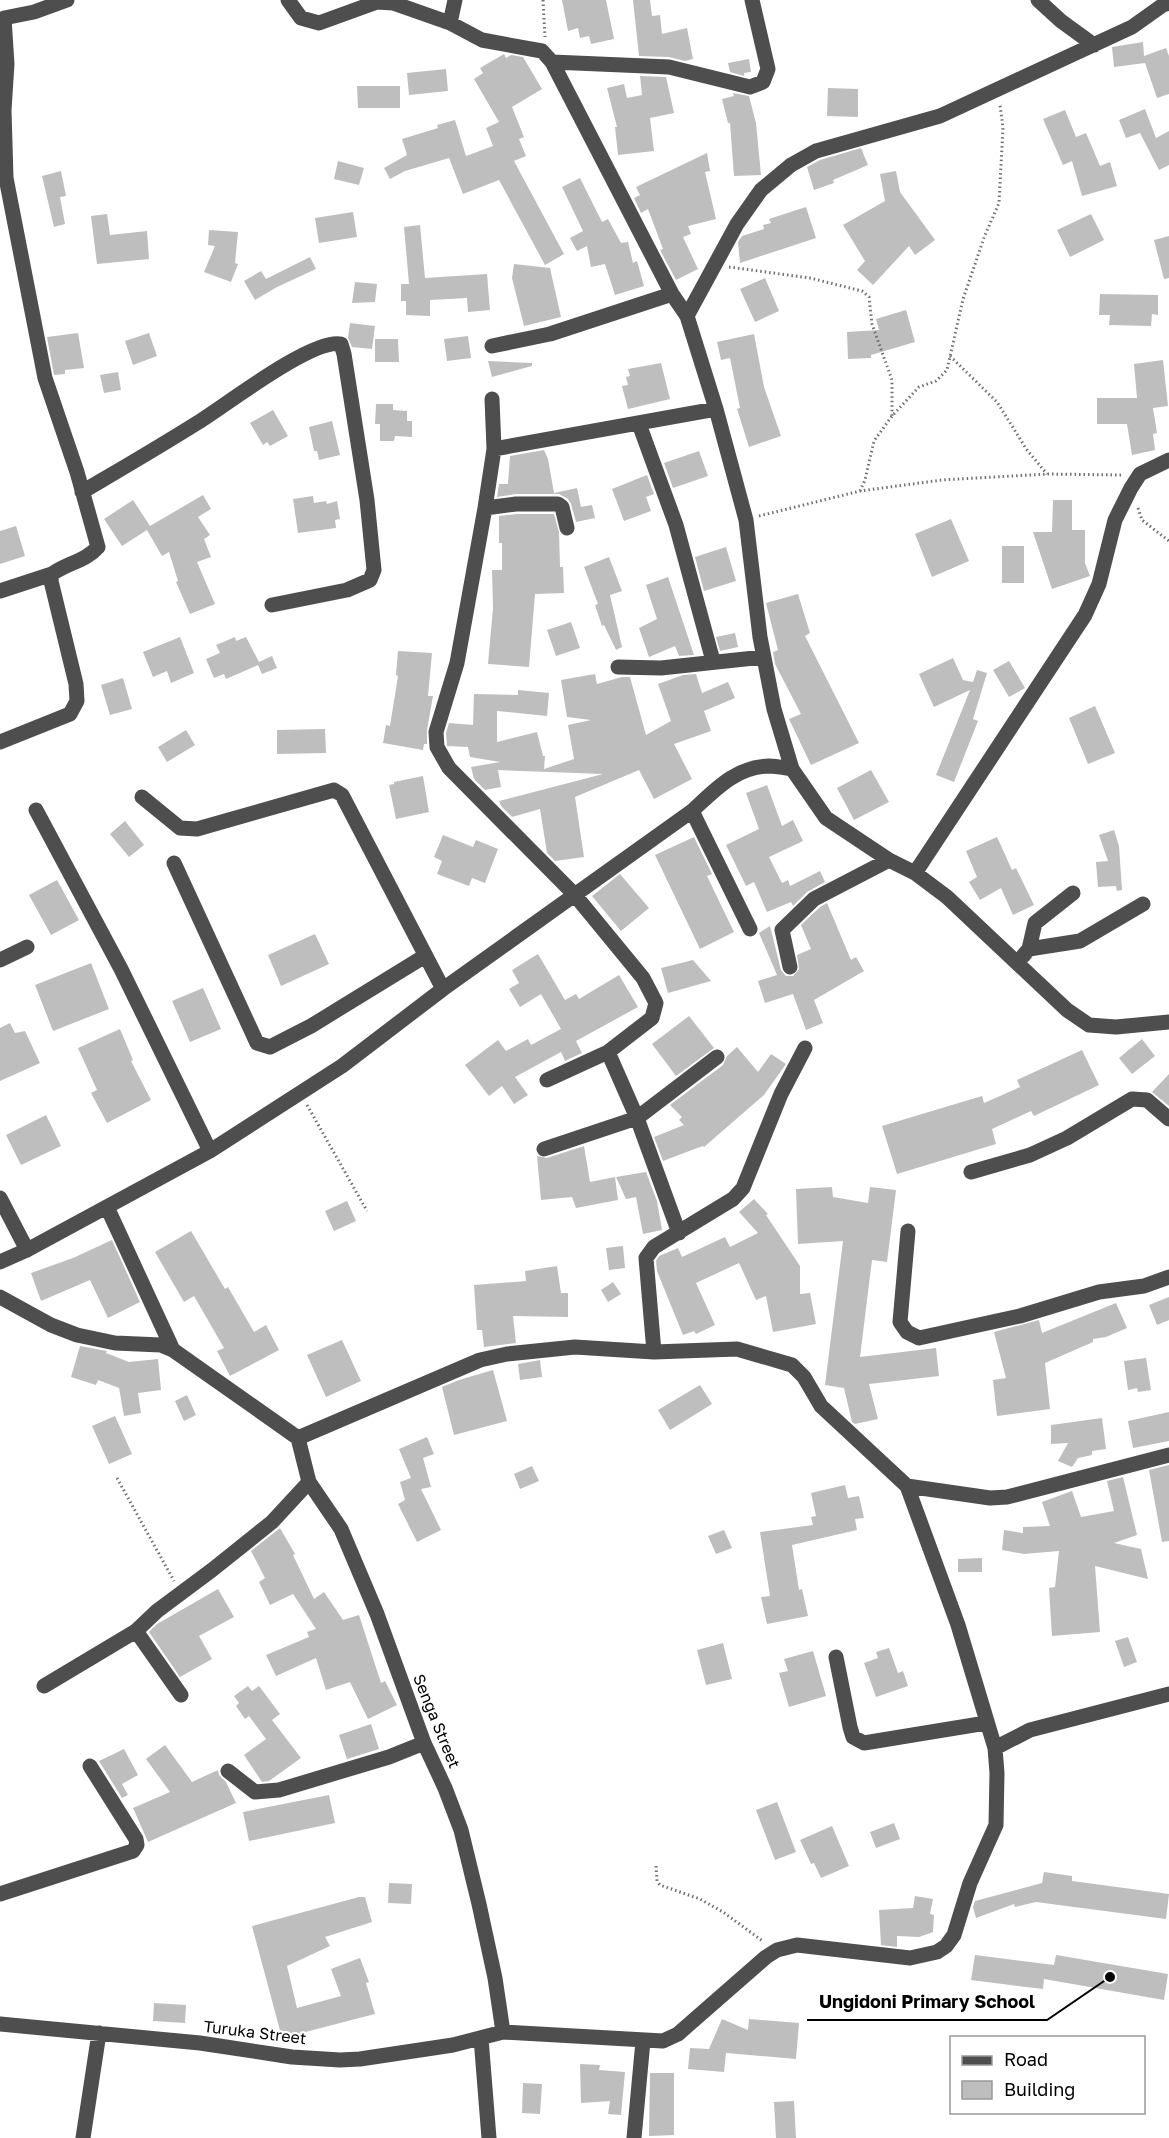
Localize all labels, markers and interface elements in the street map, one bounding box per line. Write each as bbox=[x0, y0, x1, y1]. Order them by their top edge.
street label: Senga Street bbox=[409, 1671, 465, 1771]
callout: Ungidoni Primary School bbox=[807, 1984, 1047, 2020]
text: Ungidoni Primary School bbox=[819, 1990, 1035, 2012]
street label: Turuka Street bbox=[202, 2016, 308, 2048]
legend bbox=[950, 2036, 1145, 2114]
text: Road bbox=[1004, 2048, 1048, 2070]
text: Building bbox=[1004, 2078, 1075, 2100]

